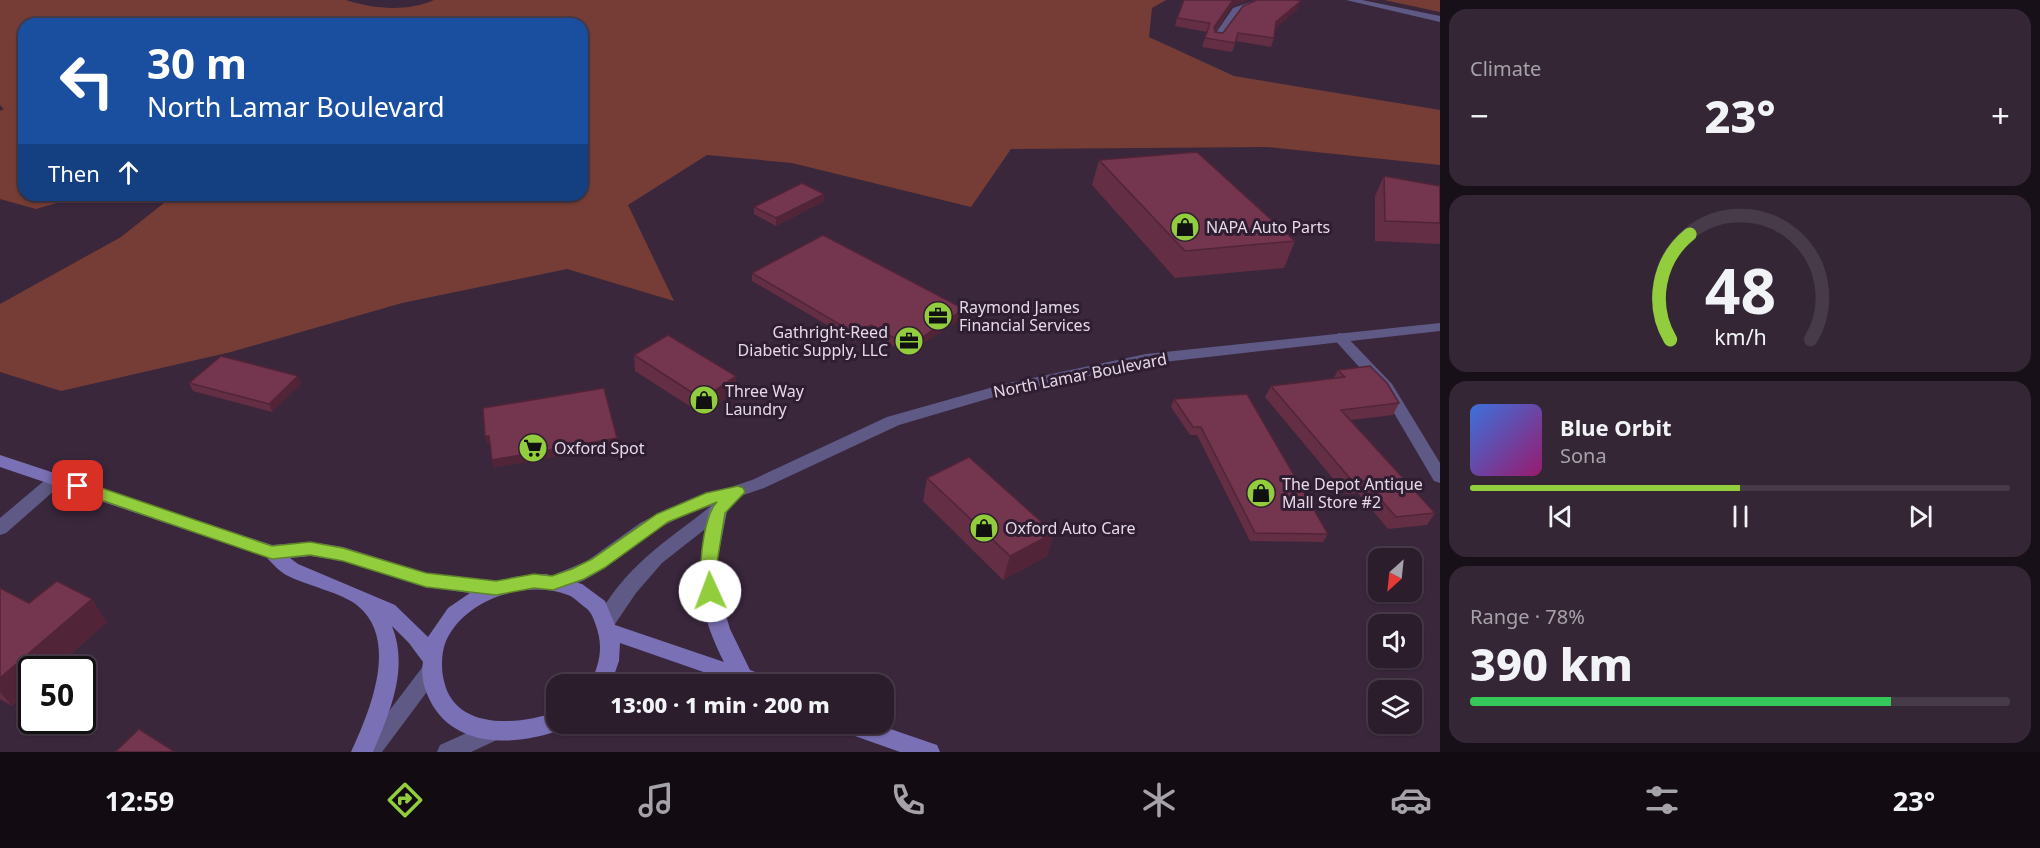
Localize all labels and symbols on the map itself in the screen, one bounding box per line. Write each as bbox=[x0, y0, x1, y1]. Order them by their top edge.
shop icon: NAPA Auto Parts bbox=[1169, 211, 1201, 243]
place label: NAPA Auto Parts bbox=[1206, 216, 1330, 238]
place label: Raymond James Financial Services bbox=[959, 296, 1090, 336]
office icon: Raymond James Financial Services bbox=[922, 300, 954, 332]
place label: Gathright-Reed Diabetic Supply, LLC bbox=[738, 321, 888, 361]
office icon: Gathright-Reed Diabetic Supply, LLC bbox=[893, 325, 925, 357]
street label: North Lamar Boulevard bbox=[991, 347, 1169, 403]
place label: Three Way Laundry bbox=[725, 380, 805, 420]
shop icon: Three Way Laundry bbox=[688, 384, 720, 416]
supermarket icon: Oxford Spot bbox=[517, 432, 549, 464]
place label: Oxford Spot bbox=[554, 437, 645, 459]
pin bbox=[52, 460, 103, 511]
place label: The Depot Antique Mall Store #2 bbox=[1282, 473, 1423, 513]
shop icon: The Depot Antique Mall Store #2 bbox=[1245, 477, 1277, 509]
shop icon: Oxford Auto Care bbox=[968, 512, 1000, 544]
place label: Oxford Auto Care bbox=[1005, 517, 1136, 539]
north arrow bbox=[1368, 548, 1422, 602]
position arrow bbox=[678, 559, 742, 623]
speed limit sign: 50 bbox=[18, 656, 96, 734]

